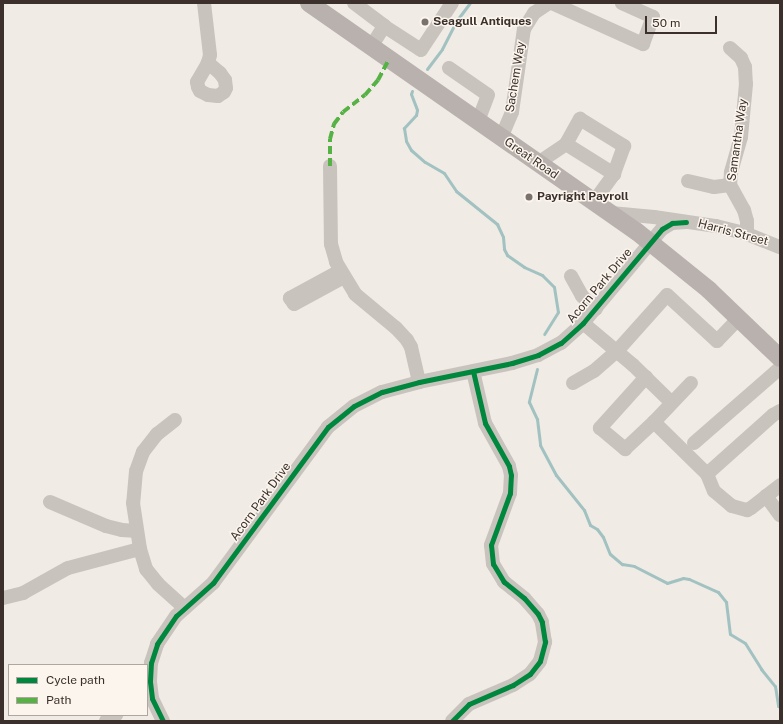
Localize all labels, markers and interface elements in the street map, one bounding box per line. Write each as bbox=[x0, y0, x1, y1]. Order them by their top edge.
scale bar bbox=[647, 8, 719, 34]
place label: Seagull Antiques bbox=[433, 15, 531, 29]
text: 50 m bbox=[652, 16, 680, 30]
marker: Seagull Antiques bbox=[420, 17, 430, 27]
street label: Sachem Way bbox=[503, 40, 529, 114]
street label: Samantha Way bbox=[725, 98, 751, 182]
street label: Great Road bbox=[501, 135, 561, 183]
place label: Payright Payroll bbox=[537, 190, 629, 204]
marker: Payright Payroll bbox=[524, 192, 534, 202]
street label: Harris Street bbox=[696, 217, 770, 249]
street label: Acorn Park Drive bbox=[564, 246, 636, 326]
street label: Acorn Park Drive bbox=[228, 460, 294, 544]
legend bbox=[8, 664, 148, 716]
text: Cycle path bbox=[46, 673, 105, 687]
text: Path bbox=[46, 693, 72, 707]

